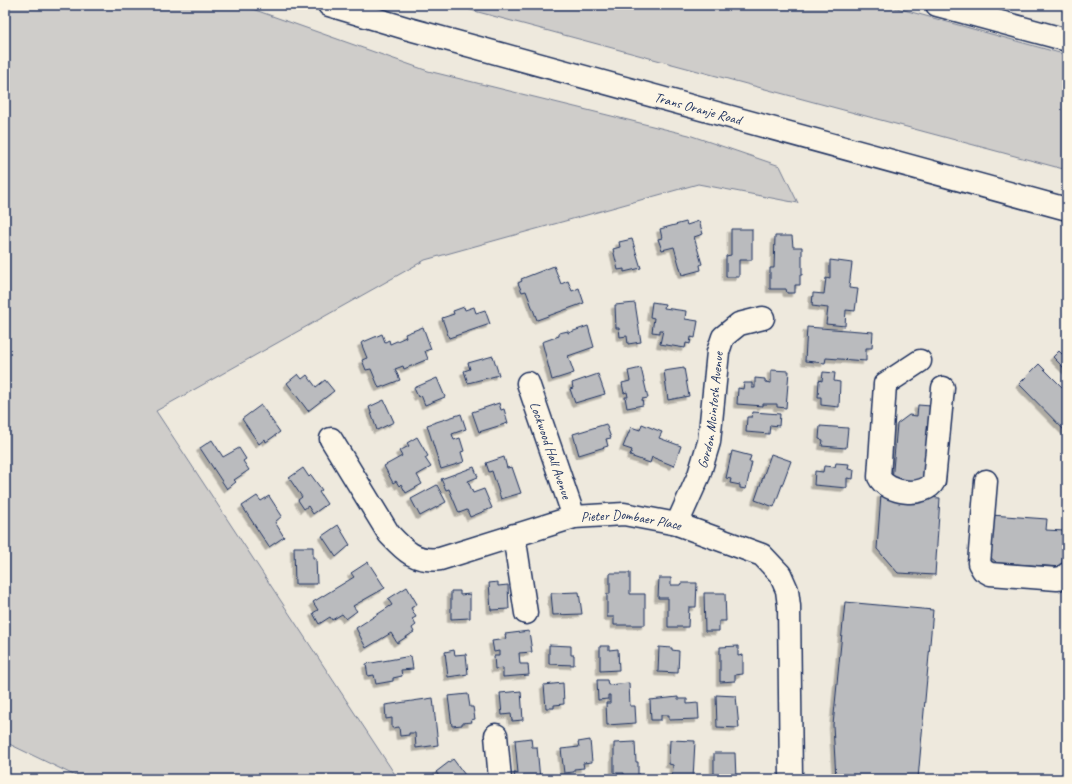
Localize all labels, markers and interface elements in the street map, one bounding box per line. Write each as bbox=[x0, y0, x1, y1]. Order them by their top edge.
street label: Trans Oranje Road bbox=[653, 88, 745, 129]
street label: Gordon Mcintosh Avenue bbox=[693, 350, 727, 470]
street label: Lockwood Hall Avenue bbox=[527, 399, 576, 502]
street label: Pieter Dombaer Place bbox=[580, 505, 685, 534]

